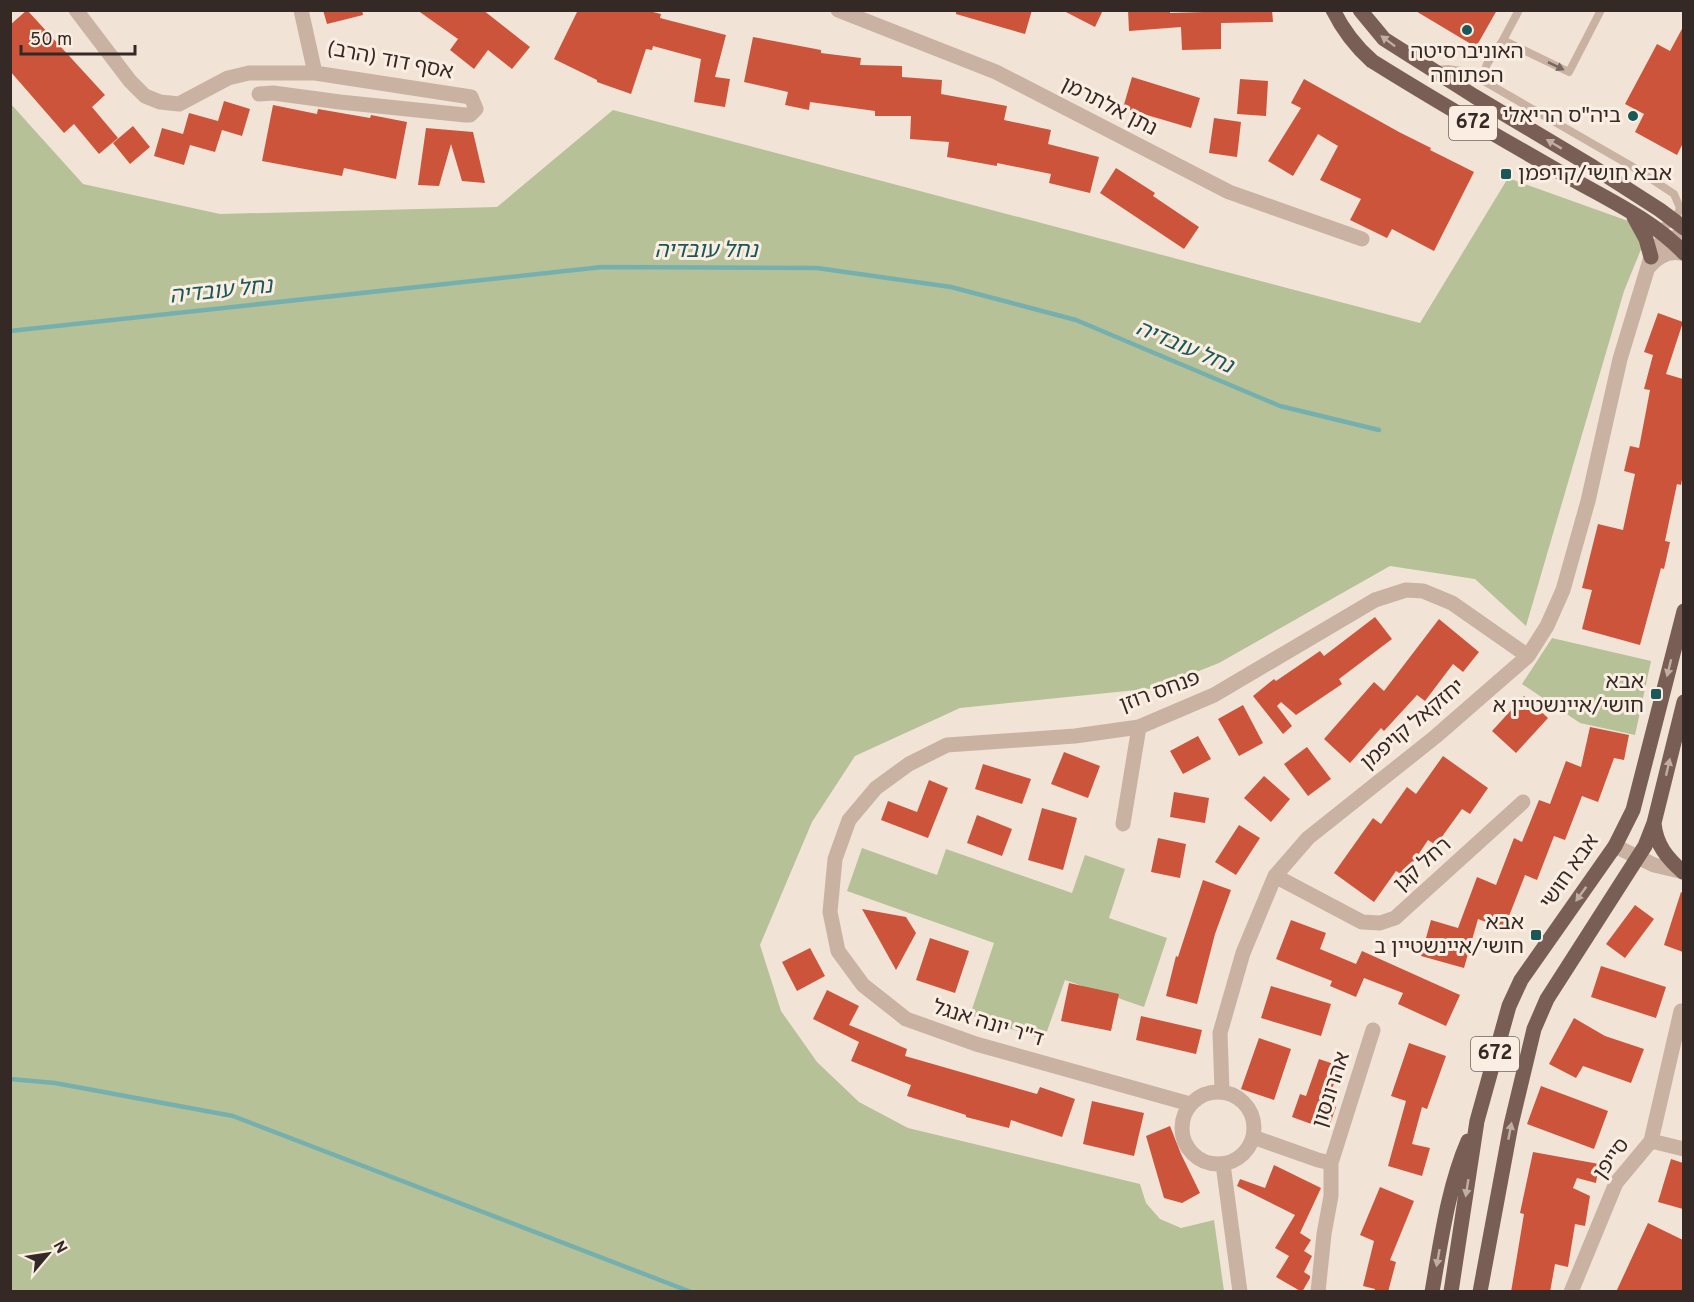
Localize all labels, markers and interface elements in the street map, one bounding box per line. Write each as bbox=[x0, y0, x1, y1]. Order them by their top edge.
scale bar bbox=[21, 18, 135, 56]
marker: האוניברסיטה הפתוחה bbox=[1460, 23, 1474, 37]
text: 50 m bbox=[30, 29, 72, 52]
street label: אסף דוד (הרב) bbox=[325, 36, 455, 86]
one-way arrow bbox=[1381, 36, 1396, 48]
place label: האוניברסיטה הפתוחה bbox=[1410, 39, 1524, 90]
one-way arrow bbox=[1547, 61, 1564, 70]
street label: נתן אלתרמן bbox=[1056, 71, 1162, 143]
place label: ביה"ס הריאלי bbox=[1503, 103, 1621, 130]
road number: 672 bbox=[1449, 106, 1497, 140]
marker: ביה"ס הריאלי bbox=[1626, 109, 1640, 123]
one-way arrow bbox=[1546, 138, 1562, 149]
place label: אבא חושי/קויפמן bbox=[1518, 161, 1672, 188]
marker: אבא חושי/קויפמן bbox=[1499, 167, 1513, 181]
water label: נחל עובדיה bbox=[654, 238, 759, 265]
water label: נחל עובדיה bbox=[168, 273, 275, 311]
water label: נחל עובדיה bbox=[1131, 315, 1238, 381]
one-way arrow bbox=[1664, 659, 1673, 677]
street label: פנחס רוזן bbox=[1116, 665, 1204, 719]
place label: אבא חושי/איינשטיין א bbox=[1493, 669, 1644, 720]
street label: יחזקאל קויפמן bbox=[1355, 674, 1471, 776]
marker: אבא חושי/איינשטיין א bbox=[1649, 687, 1663, 701]
one-way arrow bbox=[1664, 757, 1673, 776]
street label: אבא חושי bbox=[1534, 829, 1606, 915]
street label: רחל קגן bbox=[1388, 832, 1458, 898]
one-way arrow bbox=[1575, 885, 1587, 901]
place label: אבא חושי/איינשטיין ב bbox=[1374, 910, 1524, 961]
marker: אבא חושי/איינשטיין ב bbox=[1529, 928, 1543, 942]
street label: ד''ר יונה אנגל bbox=[929, 994, 1047, 1054]
road number: 672 bbox=[1471, 1037, 1519, 1071]
street label: אהרונסון bbox=[1307, 1049, 1357, 1131]
one-way arrow bbox=[1506, 1121, 1515, 1140]
street label: סייפן bbox=[1588, 1133, 1636, 1185]
one-way arrow bbox=[1462, 1179, 1471, 1198]
north arrow bbox=[18, 1224, 78, 1284]
text: N bbox=[48, 1238, 71, 1258]
one-way arrow bbox=[1433, 1249, 1442, 1268]

